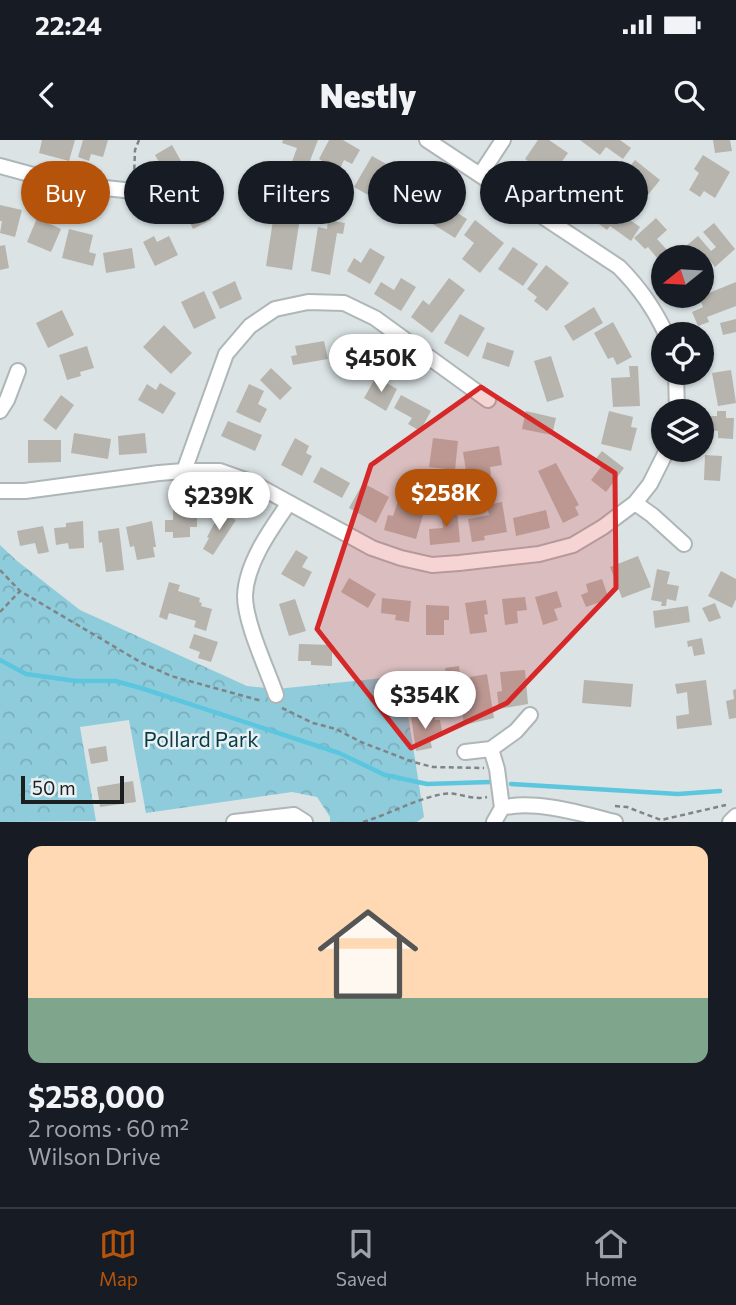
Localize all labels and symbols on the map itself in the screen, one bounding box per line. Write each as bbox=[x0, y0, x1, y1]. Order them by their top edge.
north arrow bbox=[651, 245, 714, 308]
pin: $450K bbox=[332, 334, 430, 394]
pin: $258K bbox=[397, 470, 495, 529]
pin: $239K bbox=[170, 472, 268, 532]
pin: $354K bbox=[376, 672, 474, 731]
park label: Pollard Park bbox=[143, 726, 259, 751]
scale bar bbox=[21, 773, 124, 805]

